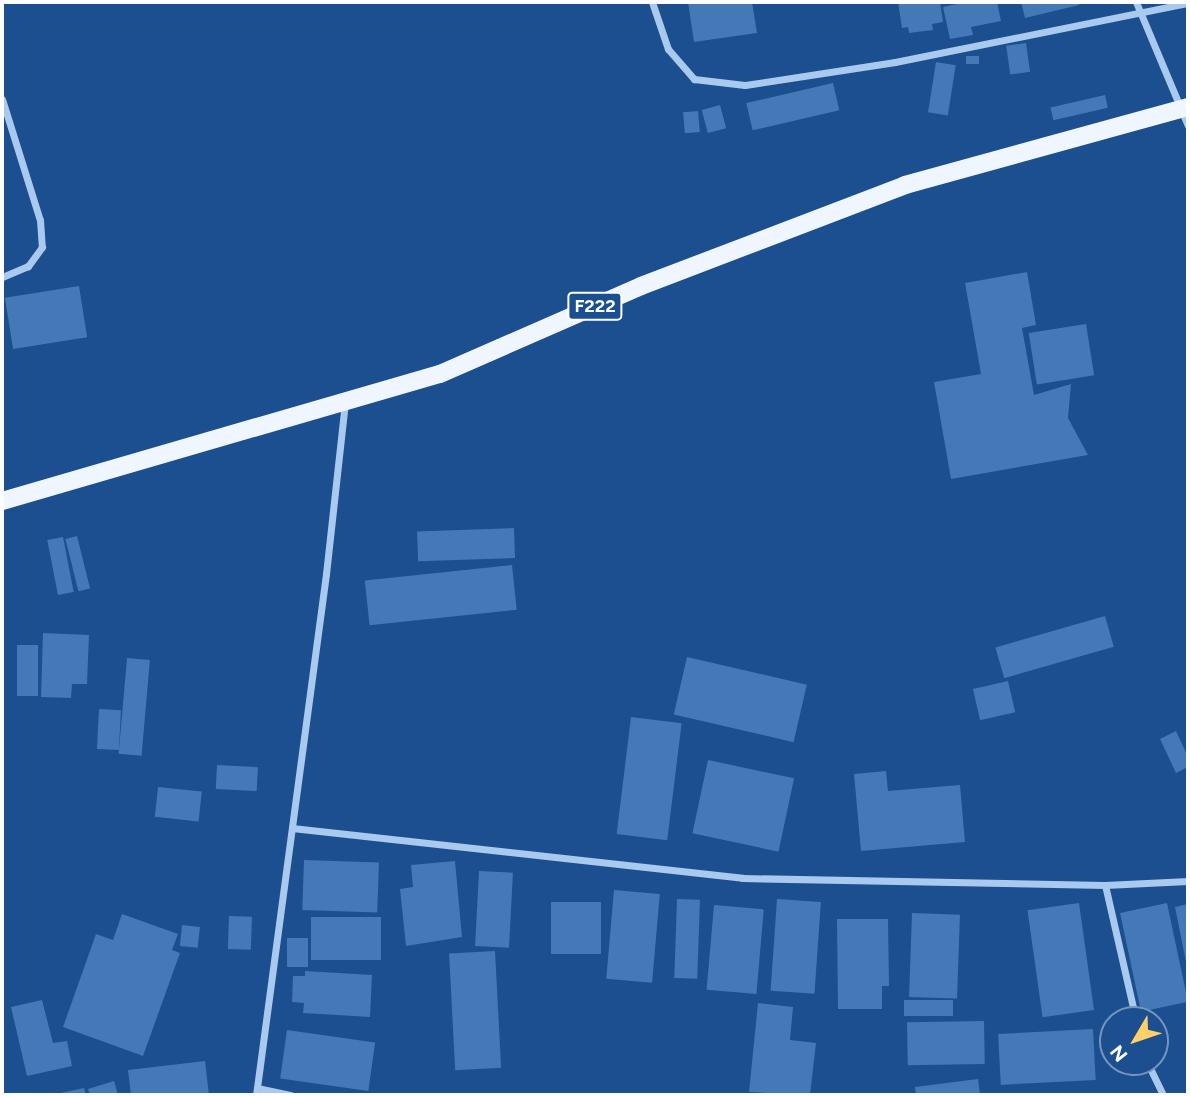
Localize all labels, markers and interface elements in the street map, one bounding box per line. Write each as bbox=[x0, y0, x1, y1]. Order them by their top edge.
road number: F222 bbox=[567, 292, 623, 320]
north arrow bbox=[1099, 1006, 1169, 1076]
text: N bbox=[1105, 1040, 1132, 1066]

